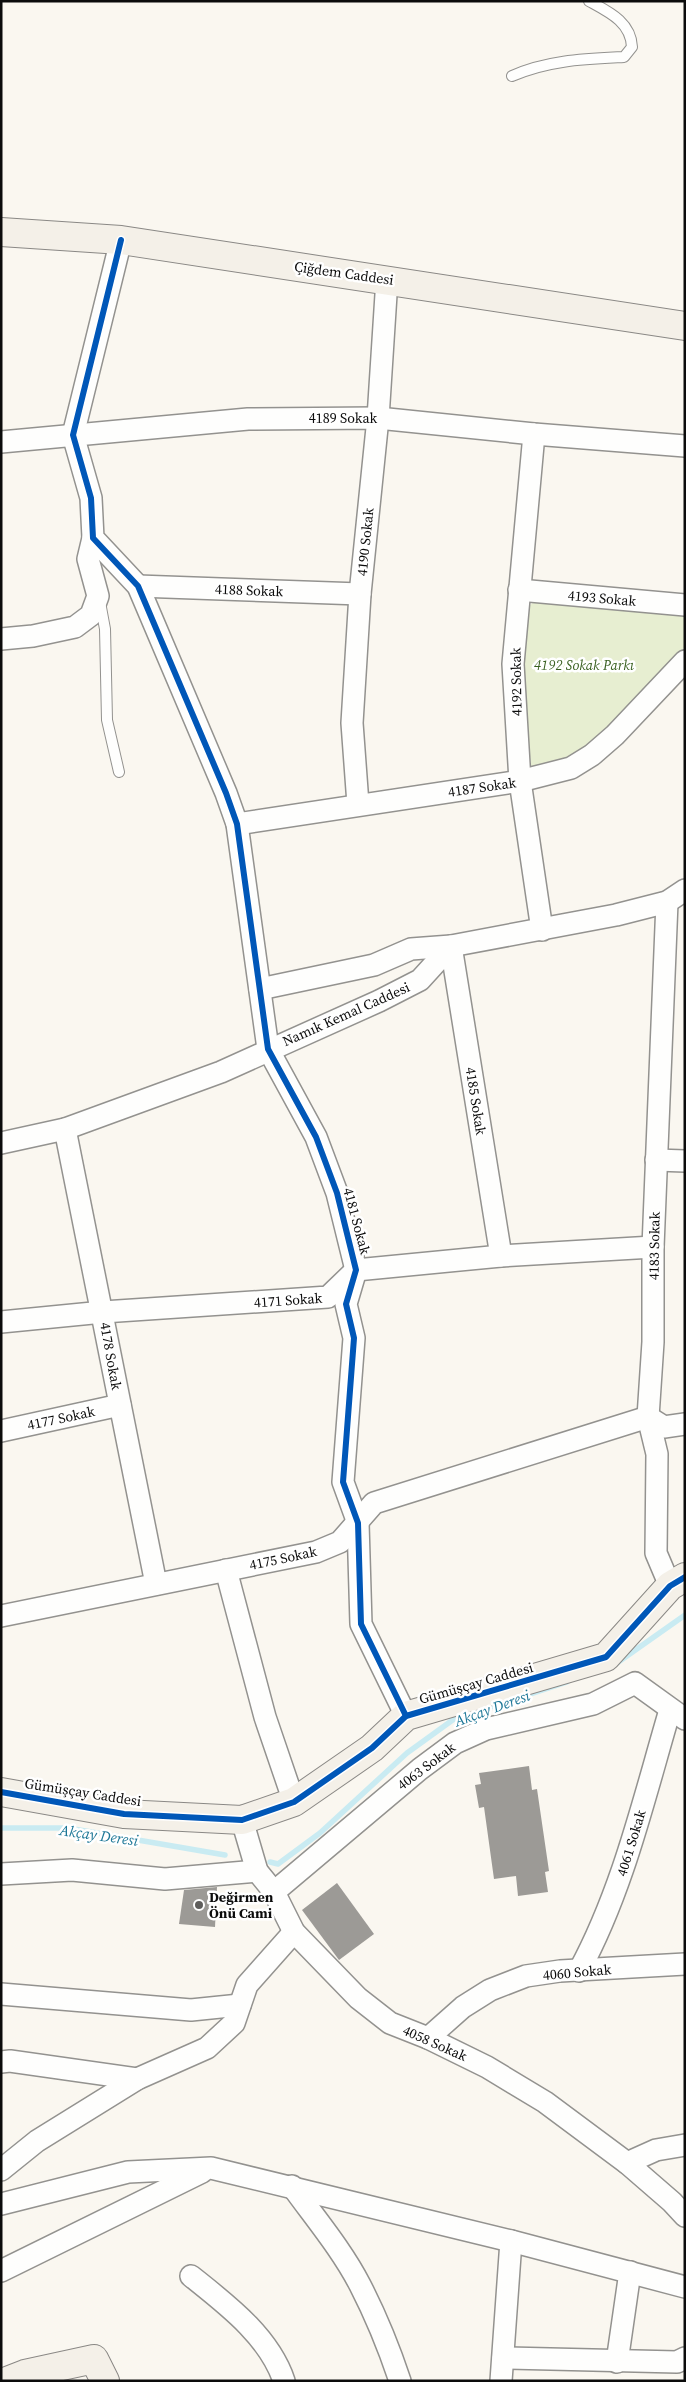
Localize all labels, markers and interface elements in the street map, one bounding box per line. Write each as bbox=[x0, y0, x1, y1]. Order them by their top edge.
street label: Çiğdem Caddesi bbox=[293, 256, 395, 290]
street label: 4189 Sokak bbox=[309, 408, 378, 428]
street label: 4190 Sokak bbox=[351, 507, 379, 577]
street label: 4188 Sokak bbox=[214, 579, 284, 601]
street label: 4193 Sokak bbox=[567, 585, 637, 611]
street label: 4192 Sokak bbox=[505, 647, 527, 716]
park label: 4192 Sokak Parkı bbox=[534, 655, 635, 675]
street label: 4187 Sokak bbox=[447, 772, 518, 802]
street label: Namık Kemal Caddesi bbox=[279, 977, 413, 1051]
street label: 4185 Sokak bbox=[461, 1066, 491, 1137]
street label: 4181 Sokak bbox=[338, 1185, 376, 1257]
street label: 4183 Sokak bbox=[643, 1211, 665, 1280]
street label: 4171 Sokak bbox=[253, 1288, 323, 1312]
street label: 4178 Sokak bbox=[95, 1321, 127, 1392]
street label: 4177 Sokak bbox=[25, 1401, 97, 1435]
street label: 4175 Sokak bbox=[247, 1541, 319, 1575]
street label: Gümüşçay Caddesi bbox=[417, 1657, 535, 1709]
water label: Akçay Deresi bbox=[450, 1684, 533, 1732]
street label: 4063 Sokak bbox=[393, 1737, 460, 1795]
street label: Gümüşçay Caddesi bbox=[23, 1773, 143, 1811]
street label: 4061 Sokak bbox=[611, 1807, 651, 1879]
water label: Akçay Deresi bbox=[57, 1819, 140, 1851]
place label: Değirmen Önü Cami bbox=[209, 1887, 274, 1923]
marker: Değirmen Önü Cami bbox=[193, 1899, 205, 1911]
street label: 4060 Sokak bbox=[542, 1959, 612, 1985]
street label: 4058 Sokak bbox=[400, 2020, 471, 2066]

